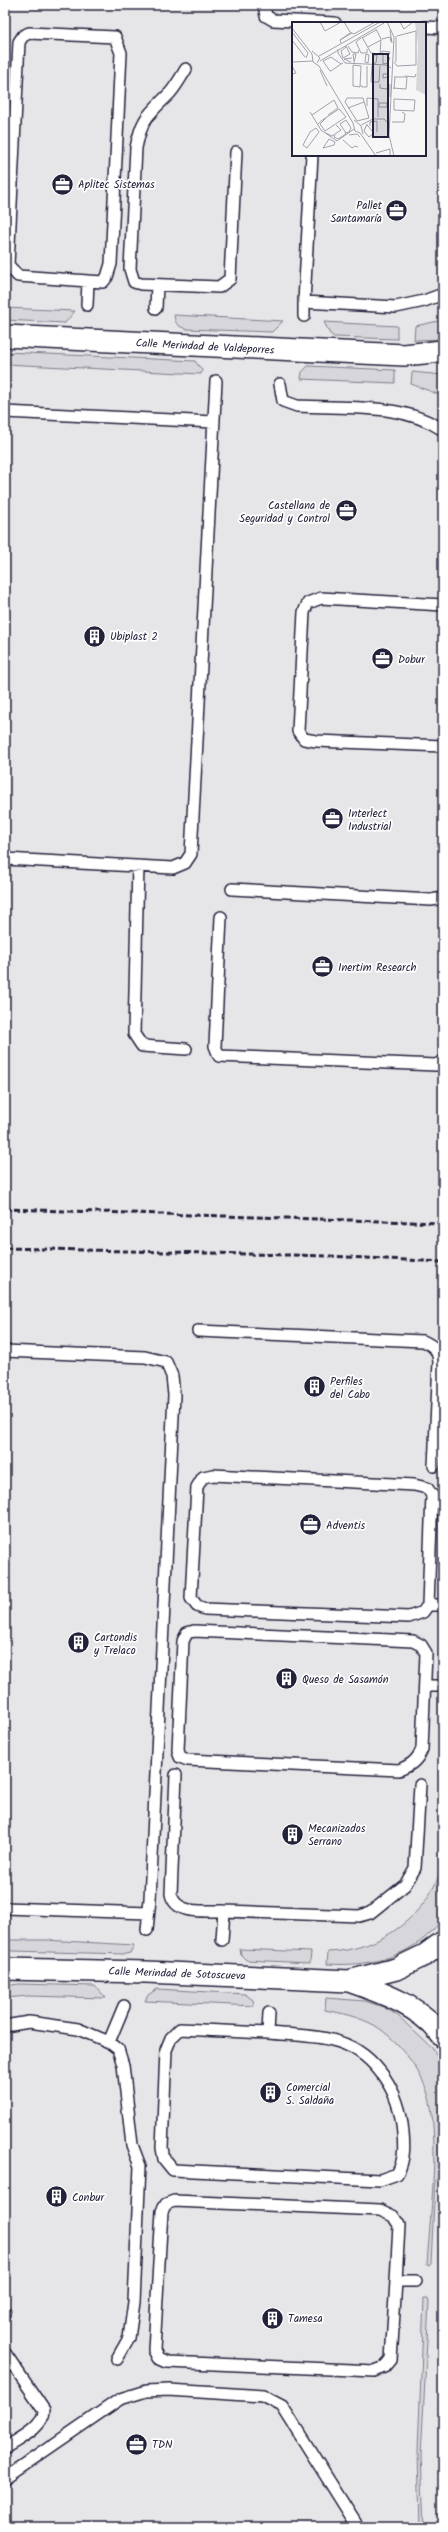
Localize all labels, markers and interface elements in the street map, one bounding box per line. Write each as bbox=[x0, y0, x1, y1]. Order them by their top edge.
inset map bbox=[292, 22, 426, 156]
office icon: Aplitec Sistemas bbox=[50, 171, 76, 197]
place label: Aplitec Sistemas bbox=[78, 176, 155, 194]
place label: Pallet Santamaría bbox=[330, 197, 383, 228]
office icon: Pallet Santamaría bbox=[384, 198, 410, 224]
street label: Calle Merindad de Valdeporres bbox=[135, 334, 275, 360]
place label: Castellana de Seguridad y Control bbox=[239, 497, 330, 528]
office icon: Castellana de Seguridad y Control bbox=[333, 498, 359, 524]
building icon: Ubiplast 2 bbox=[82, 623, 108, 649]
place label: Ubiplast 2 bbox=[110, 628, 158, 646]
office icon: Dobur bbox=[369, 646, 395, 672]
place label: Dobur bbox=[398, 651, 426, 669]
place label: Interlect Industrial bbox=[348, 805, 391, 836]
office icon: Interlect Industrial bbox=[320, 806, 346, 832]
office icon: Inertim Research bbox=[309, 954, 335, 980]
place label: Inertim Research bbox=[338, 959, 417, 977]
place label: Perfiles del Cabo bbox=[330, 1373, 370, 1404]
building icon: Perfiles del Cabo bbox=[301, 1374, 327, 1400]
office icon: Adventis bbox=[298, 1512, 324, 1538]
place label: Adventis bbox=[326, 1517, 366, 1535]
place label: Cartondis y Trelaco bbox=[93, 1629, 138, 1660]
building icon: Cartondis y Trelaco bbox=[66, 1630, 92, 1656]
building icon: Queso de Sasamón bbox=[274, 1666, 300, 1692]
place label: Queso de Sasamón bbox=[302, 1671, 389, 1689]
place label: Mecanizados Serrano bbox=[308, 1820, 366, 1851]
building icon: Mecanizados Serrano bbox=[279, 1821, 305, 1847]
street label: Calle Merindad de Sotoscueva bbox=[108, 1963, 246, 1985]
place label: Comercial S. Saldaña bbox=[286, 2079, 334, 2110]
building icon: Comercial S. Saldaña bbox=[258, 2080, 284, 2106]
building icon: Conbur bbox=[43, 2184, 69, 2210]
place label: Conbur bbox=[72, 2189, 106, 2207]
building icon: Tamesa bbox=[259, 2305, 285, 2331]
place label: Tamesa bbox=[288, 2310, 323, 2328]
office icon: TDN bbox=[124, 2431, 150, 2457]
place label: TDN bbox=[152, 2436, 173, 2454]

